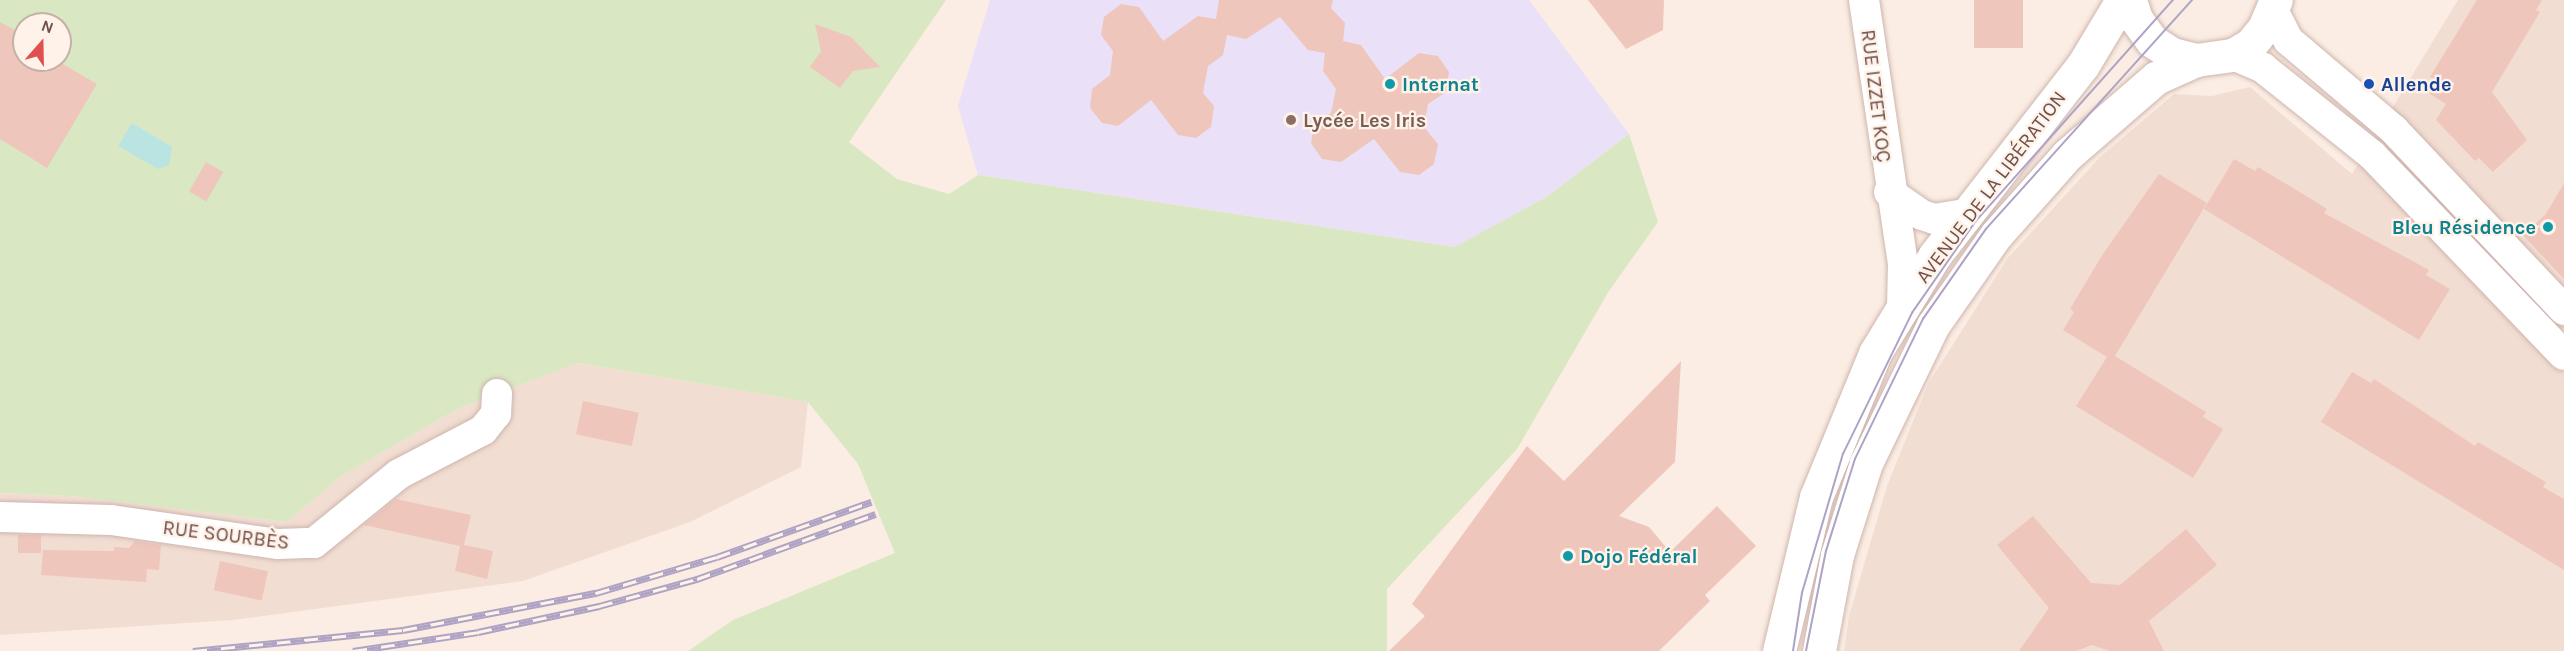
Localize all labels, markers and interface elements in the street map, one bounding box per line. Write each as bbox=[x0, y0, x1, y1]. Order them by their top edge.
north arrow bbox=[12, 12, 72, 72]
text: N bbox=[39, 16, 56, 37]
street label: RUE IZZET KOÇ bbox=[1856, 28, 1896, 164]
place label: Internat bbox=[1402, 72, 1479, 96]
place label: Allende bbox=[2381, 72, 2452, 96]
marker: Internat bbox=[1383, 77, 1397, 91]
marker: Allende bbox=[2362, 77, 2376, 91]
street label: AVENUE DE LA LIBÉRATION bbox=[1911, 86, 2071, 288]
place label: Lycée Les Iris bbox=[1303, 108, 1426, 132]
marker: Lycée Les Iris bbox=[1284, 113, 1298, 127]
place label: Bleu Résidence bbox=[2392, 215, 2536, 239]
marker: Bleu Résidence bbox=[2541, 220, 2555, 234]
street label: RUE SOURBÈS bbox=[161, 515, 291, 555]
place label: Dojo Fédéral bbox=[1580, 544, 1698, 568]
marker: Dojo Fédéral bbox=[1561, 549, 1575, 563]

